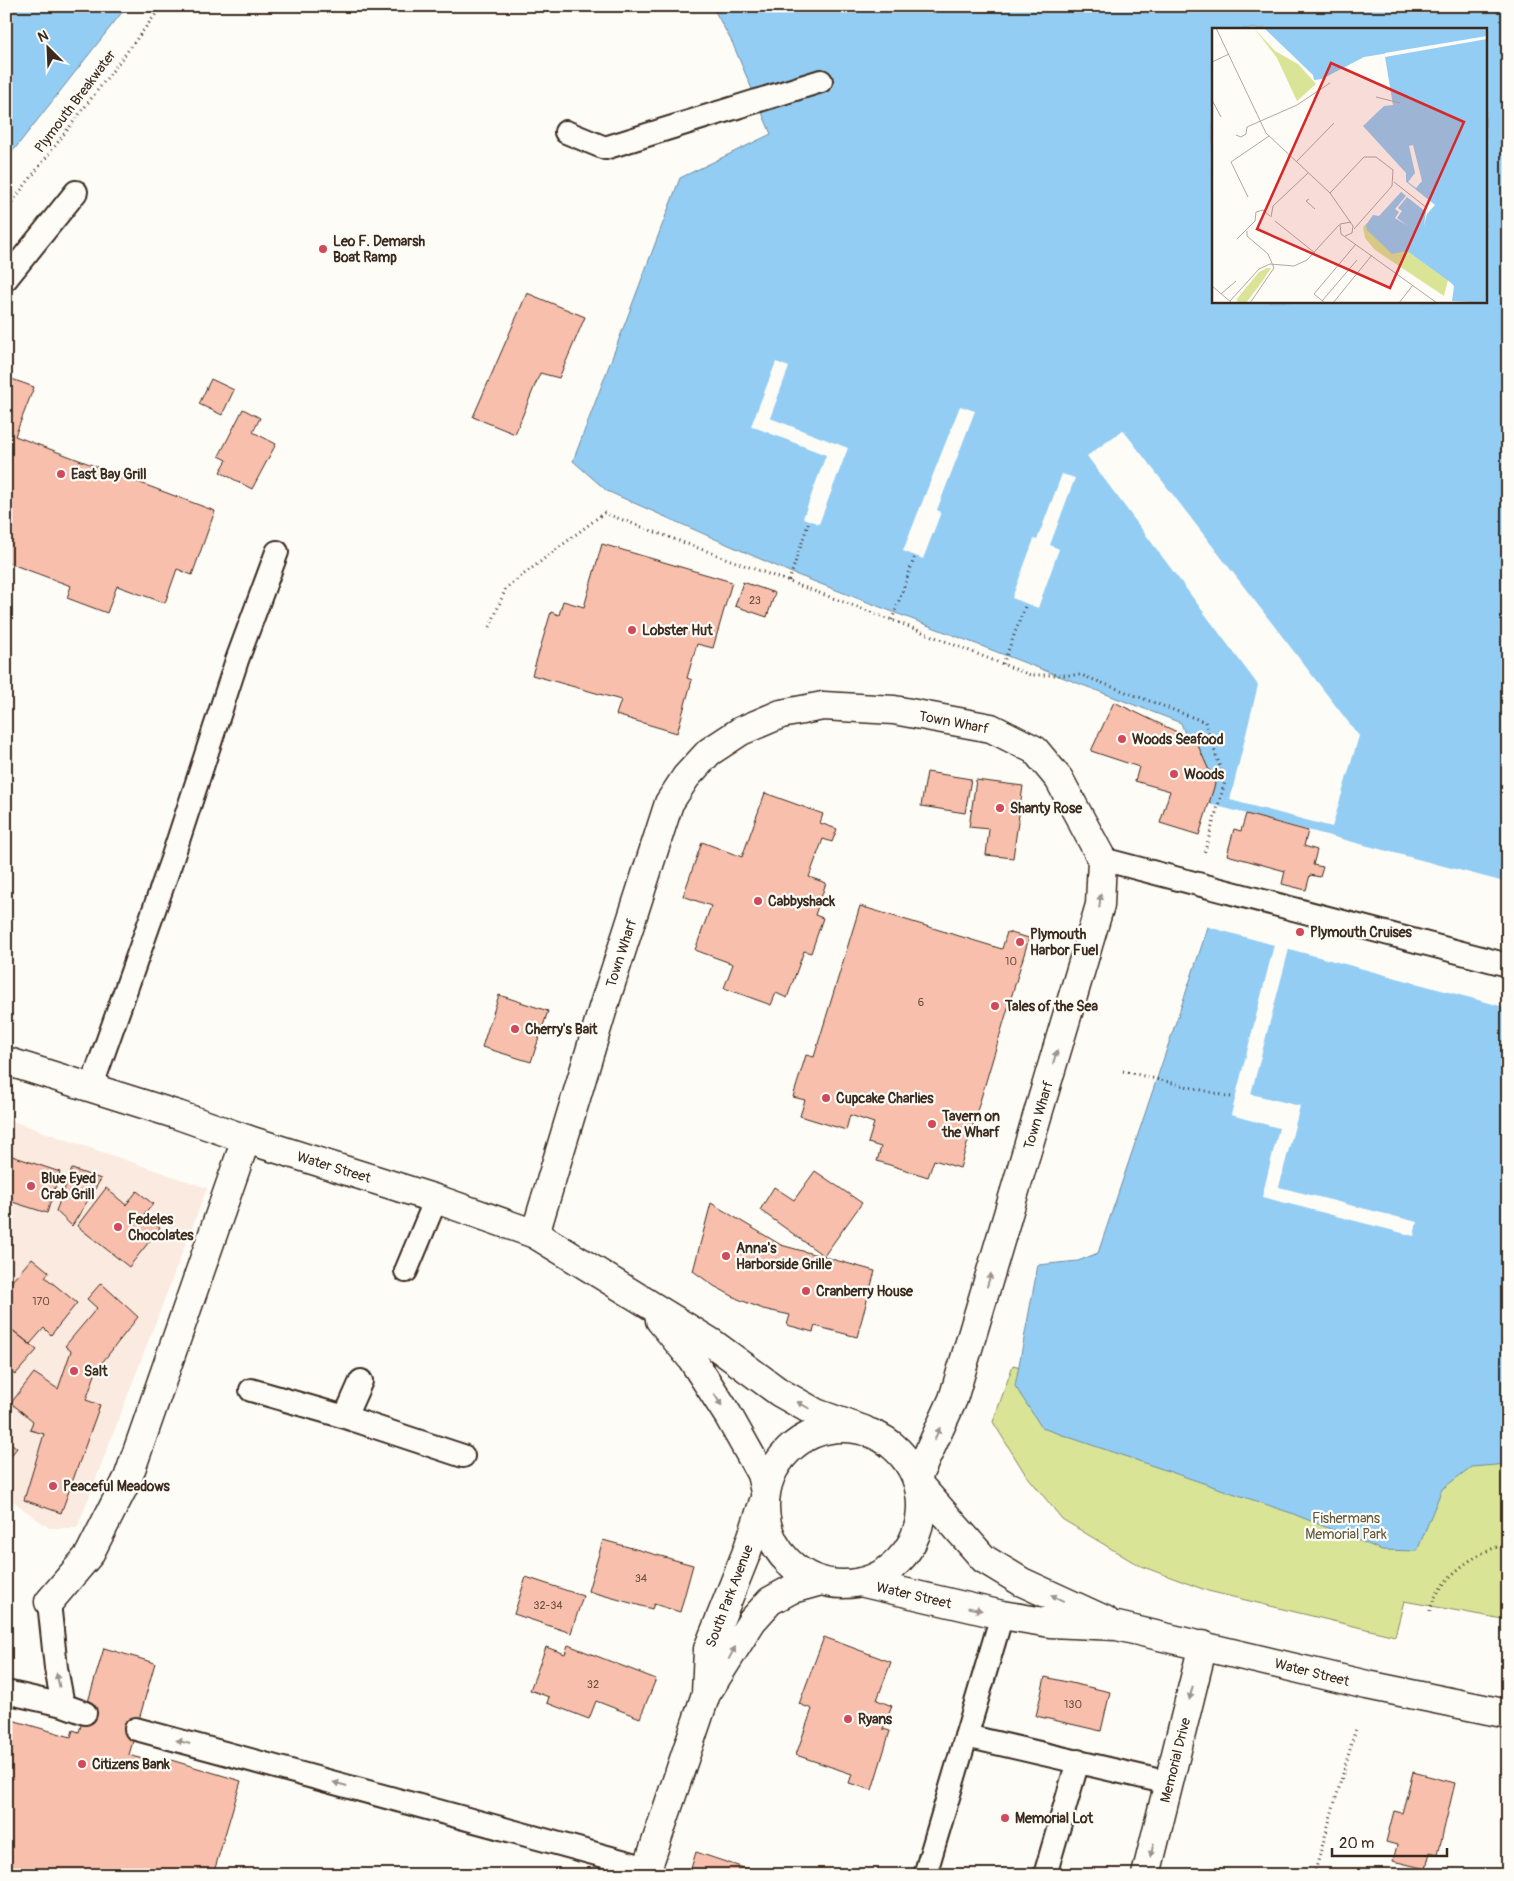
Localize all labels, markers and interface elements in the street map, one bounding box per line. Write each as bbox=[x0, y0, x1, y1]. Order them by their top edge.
north arrow bbox=[22, 22, 72, 72]
text: N bbox=[35, 27, 51, 46]
inset map bbox=[1212, 28, 1486, 302]
street label: Plymouth Breakwater bbox=[31, 47, 120, 156]
place label: Leo F. Demarsh Boat Ramp bbox=[333, 233, 426, 266]
marker: Leo F. Demarsh Boat Ramp bbox=[317, 243, 329, 255]
place label: East Bay Grill bbox=[71, 466, 147, 483]
marker: East Bay Grill bbox=[55, 468, 67, 480]
house number: 23 bbox=[749, 594, 761, 607]
place label: Lobster Hut bbox=[642, 622, 713, 639]
marker: Lobster Hut bbox=[626, 624, 638, 636]
street label: Town Wharf bbox=[918, 707, 991, 738]
place label: Woods Seafood bbox=[1132, 731, 1224, 748]
marker: Woods Seafood bbox=[1116, 733, 1128, 745]
place label: Woods bbox=[1184, 766, 1225, 783]
marker: Woods bbox=[1168, 768, 1180, 780]
place label: Shanty Rose bbox=[1010, 800, 1083, 817]
marker: Shanty Rose bbox=[994, 802, 1006, 814]
place label: Cabbyshack bbox=[768, 893, 835, 910]
one-way arrow bbox=[1096, 893, 1104, 909]
marker: Cabbyshack bbox=[752, 895, 764, 907]
street label: Town Wharf bbox=[602, 917, 641, 989]
place label: Plymouth Cruises bbox=[1310, 924, 1413, 941]
place label: Plymouth Harbor Fuel bbox=[1030, 926, 1099, 959]
marker: Plymouth Cruises bbox=[1294, 926, 1306, 938]
marker: Plymouth Harbor Fuel bbox=[1014, 936, 1026, 948]
house number: 10 bbox=[1005, 955, 1017, 968]
house number: 6 bbox=[918, 996, 924, 1009]
place label: Tales of the Sea bbox=[1004, 998, 1098, 1015]
marker: Tales of the Sea bbox=[989, 1000, 1001, 1012]
place label: Cherry's Bait bbox=[525, 1021, 598, 1038]
marker: Cherry's Bait bbox=[509, 1023, 521, 1035]
one-way arrow bbox=[1052, 1050, 1060, 1065]
street label: Town Wharf bbox=[1020, 1079, 1057, 1151]
place label: Cupcake Charlies bbox=[836, 1090, 934, 1107]
marker: Cupcake Charlies bbox=[820, 1092, 832, 1104]
place label: Tavern on the Wharf bbox=[941, 1108, 1000, 1141]
marker: Tavern on the Wharf bbox=[926, 1118, 938, 1130]
street label: Water Street bbox=[295, 1148, 373, 1187]
place label: Blue Eyed Crab Grill bbox=[41, 1170, 96, 1203]
marker: Blue Eyed Crab Grill bbox=[25, 1180, 37, 1192]
place label: Fedeles Chocolates bbox=[128, 1211, 194, 1244]
marker: Fedeles Chocolates bbox=[112, 1221, 124, 1233]
place label: Anna's Harborside Grille bbox=[736, 1240, 833, 1273]
marker: Anna's Harborside Grille bbox=[720, 1250, 732, 1262]
one-way arrow bbox=[985, 1272, 993, 1287]
place label: Cranberry House bbox=[816, 1283, 914, 1300]
marker: Cranberry House bbox=[800, 1285, 812, 1297]
house number: 170 bbox=[32, 1295, 50, 1308]
place label: Salt bbox=[84, 1363, 108, 1380]
marker: Salt bbox=[68, 1365, 80, 1377]
one-way arrow bbox=[714, 1394, 723, 1407]
one-way arrow bbox=[795, 1401, 810, 1409]
one-way arrow bbox=[934, 1427, 942, 1441]
place label: Peaceful Meadows bbox=[63, 1478, 171, 1495]
marker: Peaceful Meadows bbox=[47, 1480, 59, 1492]
park label: Fishermans Memorial Park bbox=[1305, 1510, 1387, 1543]
street label: South Park Avenue bbox=[702, 1542, 757, 1650]
house number: 34 bbox=[635, 1572, 648, 1585]
street label: Water Street bbox=[875, 1579, 953, 1612]
one-way arrow bbox=[1050, 1594, 1064, 1602]
house number: 32-34 bbox=[533, 1599, 563, 1612]
one-way arrow bbox=[968, 1605, 983, 1613]
one-way arrow bbox=[728, 1646, 736, 1661]
street label: Water Street bbox=[1273, 1655, 1351, 1690]
one-way arrow bbox=[54, 1672, 62, 1687]
house number: 32 bbox=[587, 1678, 599, 1691]
one-way arrow bbox=[1187, 1685, 1195, 1700]
house number: 130 bbox=[1064, 1698, 1082, 1711]
place label: Ryans bbox=[858, 1711, 893, 1728]
marker: Ryans bbox=[842, 1713, 854, 1725]
street label: Memorial Drive bbox=[1157, 1716, 1194, 1804]
one-way arrow bbox=[175, 1738, 191, 1746]
place label: Citizens Bank bbox=[92, 1756, 170, 1773]
marker: Citizens Bank bbox=[76, 1758, 88, 1770]
one-way arrow bbox=[332, 1780, 347, 1788]
place label: Memorial Lot bbox=[1015, 1810, 1094, 1827]
marker: Memorial Lot bbox=[999, 1812, 1011, 1824]
scale bar bbox=[1332, 1826, 1446, 1858]
text: 20 m bbox=[1339, 1834, 1374, 1853]
one-way arrow bbox=[1148, 1843, 1156, 1858]

